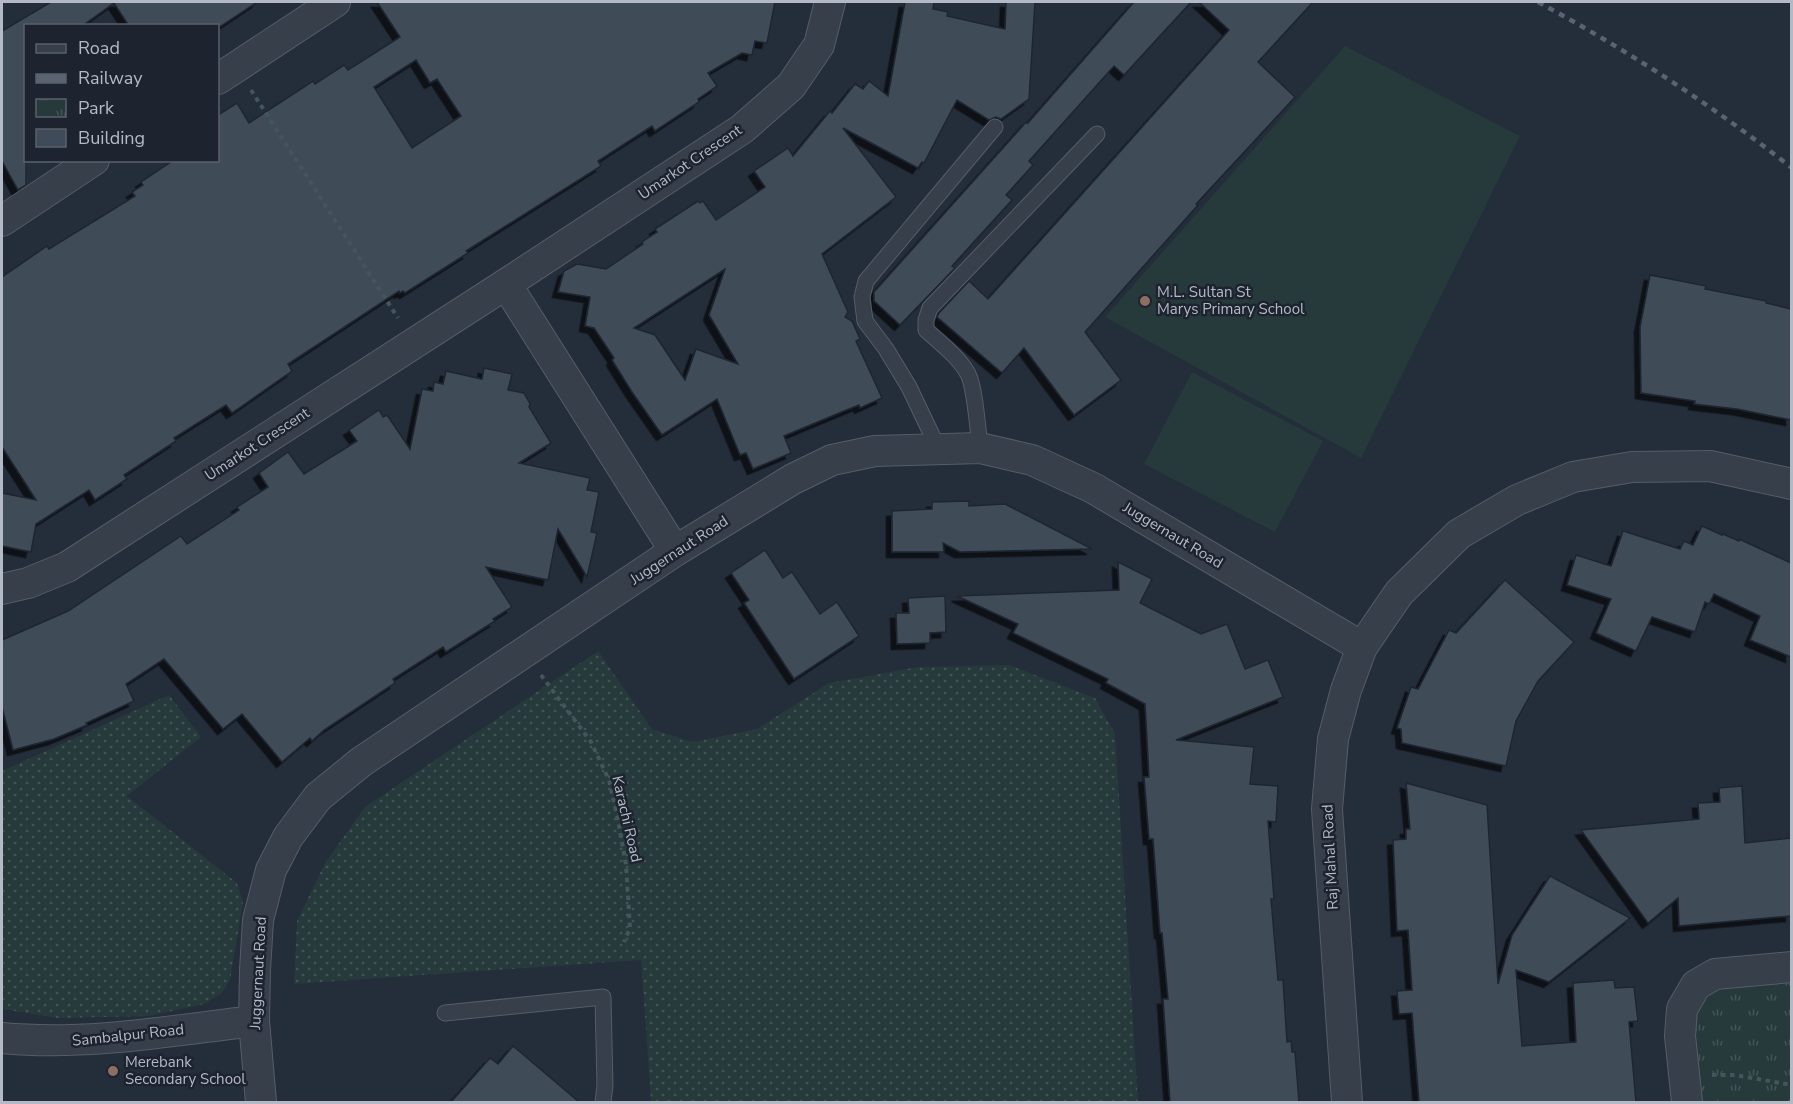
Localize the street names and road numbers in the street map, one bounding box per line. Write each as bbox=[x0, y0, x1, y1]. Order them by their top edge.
street label: Umarkot Crescent bbox=[634, 119, 746, 204]
street label: Umarkot Crescent bbox=[201, 402, 314, 485]
street label: Juggernaut Road bbox=[1119, 497, 1227, 573]
street label: Juggernaut Road bbox=[625, 511, 732, 590]
street label: Karachi Road bbox=[607, 774, 647, 864]
street label: Raj Mahal Road bbox=[1317, 804, 1343, 910]
street label: Juggernaut Road bbox=[245, 916, 271, 1031]
street label: Sambalpur Road bbox=[71, 1019, 185, 1051]

